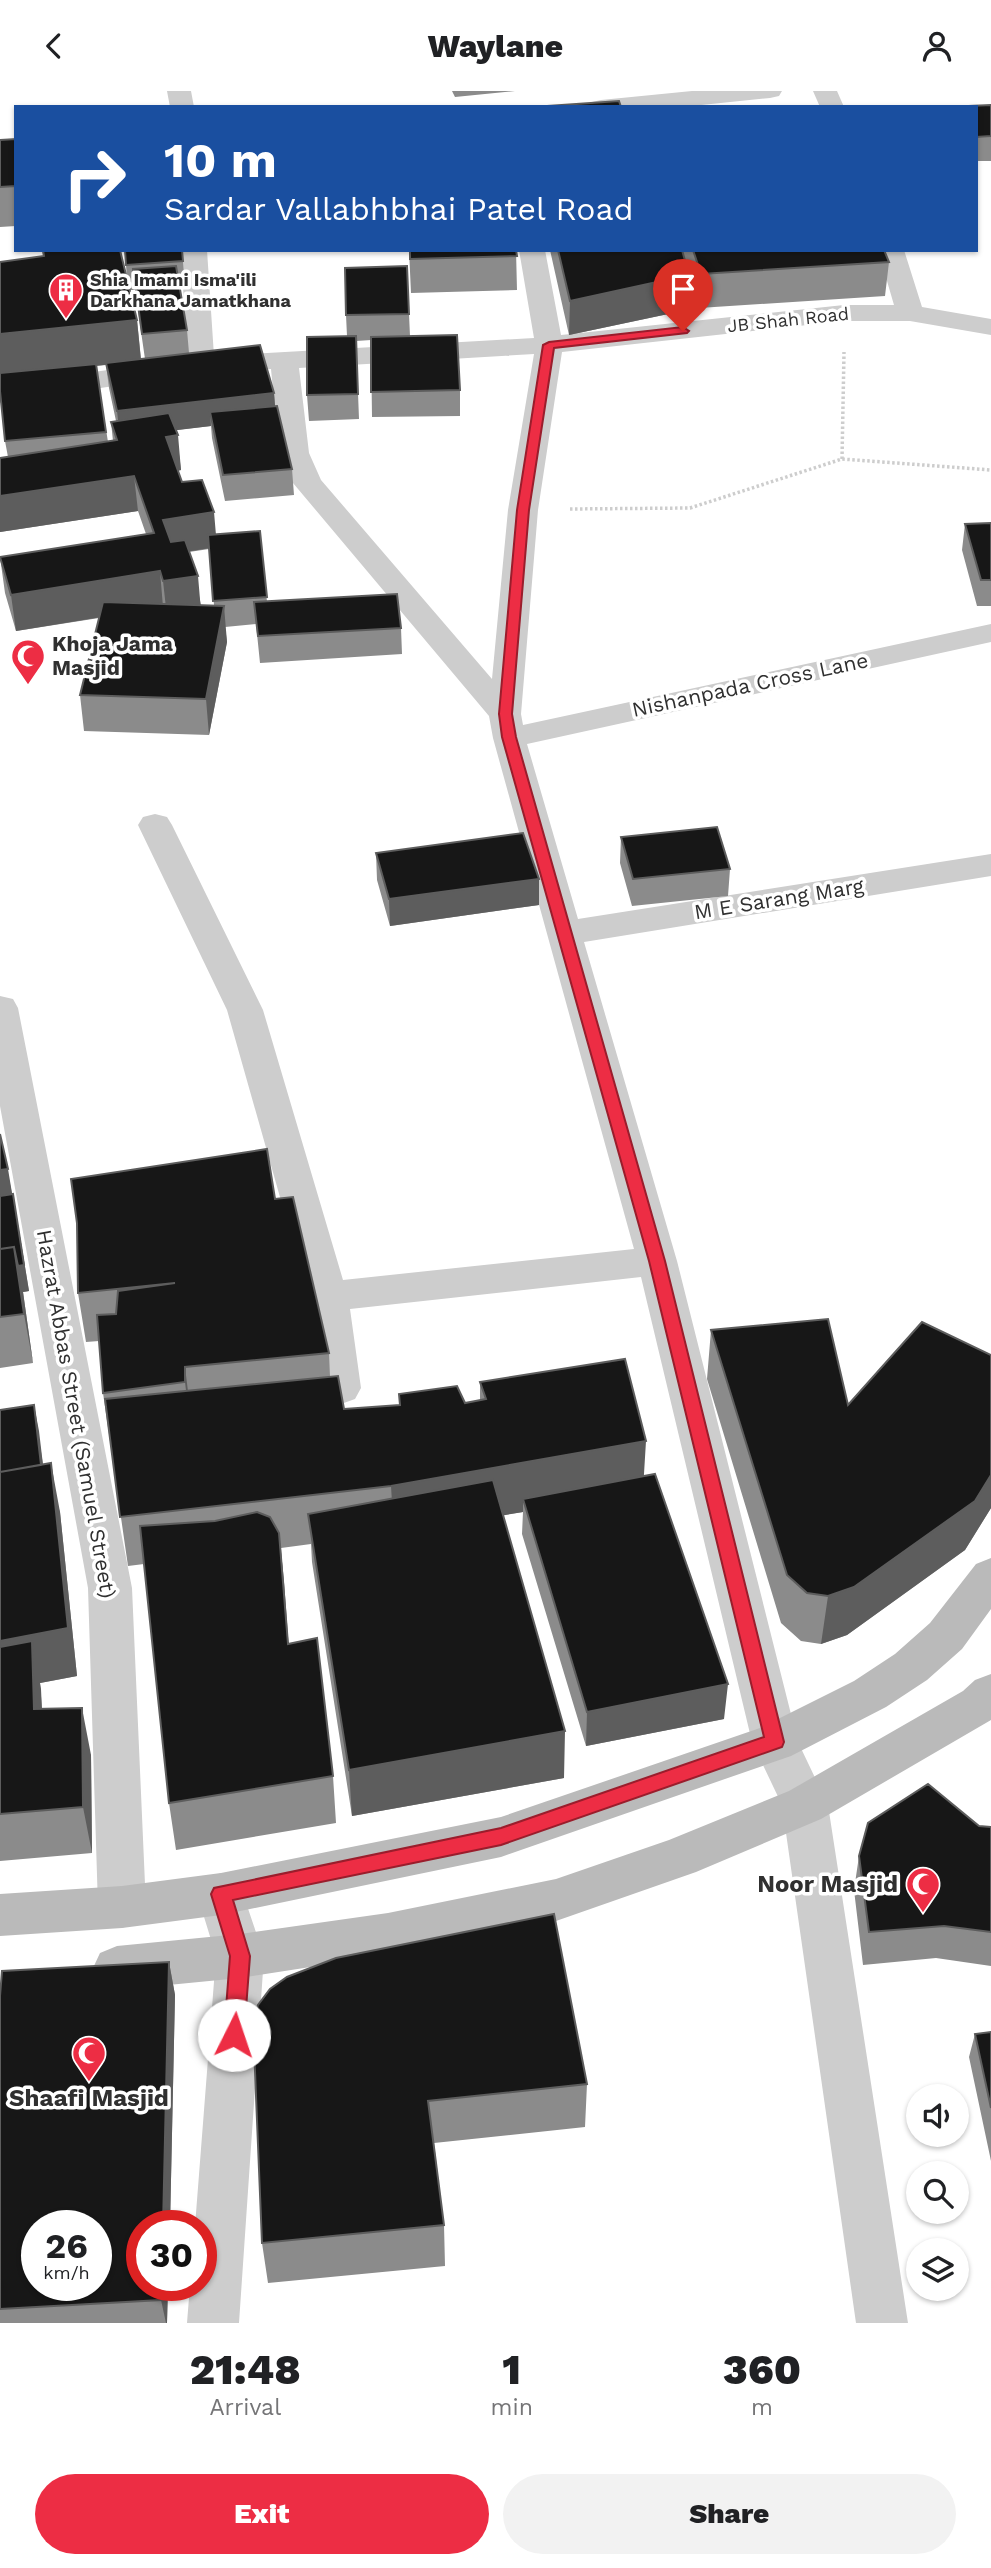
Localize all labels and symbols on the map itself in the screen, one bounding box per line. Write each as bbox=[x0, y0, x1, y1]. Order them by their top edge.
pin bbox=[653, 259, 713, 331]
place label: Shia Imami Isma'ili Darkhana Jamatkhana bbox=[90, 269, 291, 311]
building icon: Shia Imami Isma'ili Darkhana Jamatkhana bbox=[47, 271, 85, 320]
street label: JB Shah Road bbox=[726, 303, 850, 336]
place label: Khoja Jama Masjid bbox=[52, 631, 174, 680]
mosque icon: Khoja Jama Masjid bbox=[9, 637, 47, 686]
street label: Nishanpada Cross Lane bbox=[630, 647, 870, 722]
street label: M E Sarang Marg bbox=[692, 873, 866, 924]
street label: Hazrat Abbas Street (Samuel Street) bbox=[32, 1228, 121, 1600]
mosque icon: Noor Masjid bbox=[904, 1865, 942, 1914]
place label: Noor Masjid bbox=[757, 1870, 898, 1898]
position arrow bbox=[197, 1998, 271, 2072]
mosque icon: Shaafi Masjid bbox=[70, 2034, 108, 2083]
place label: Shaafi Masjid bbox=[9, 2084, 169, 2112]
speed limit sign: 30 bbox=[126, 2210, 217, 2301]

